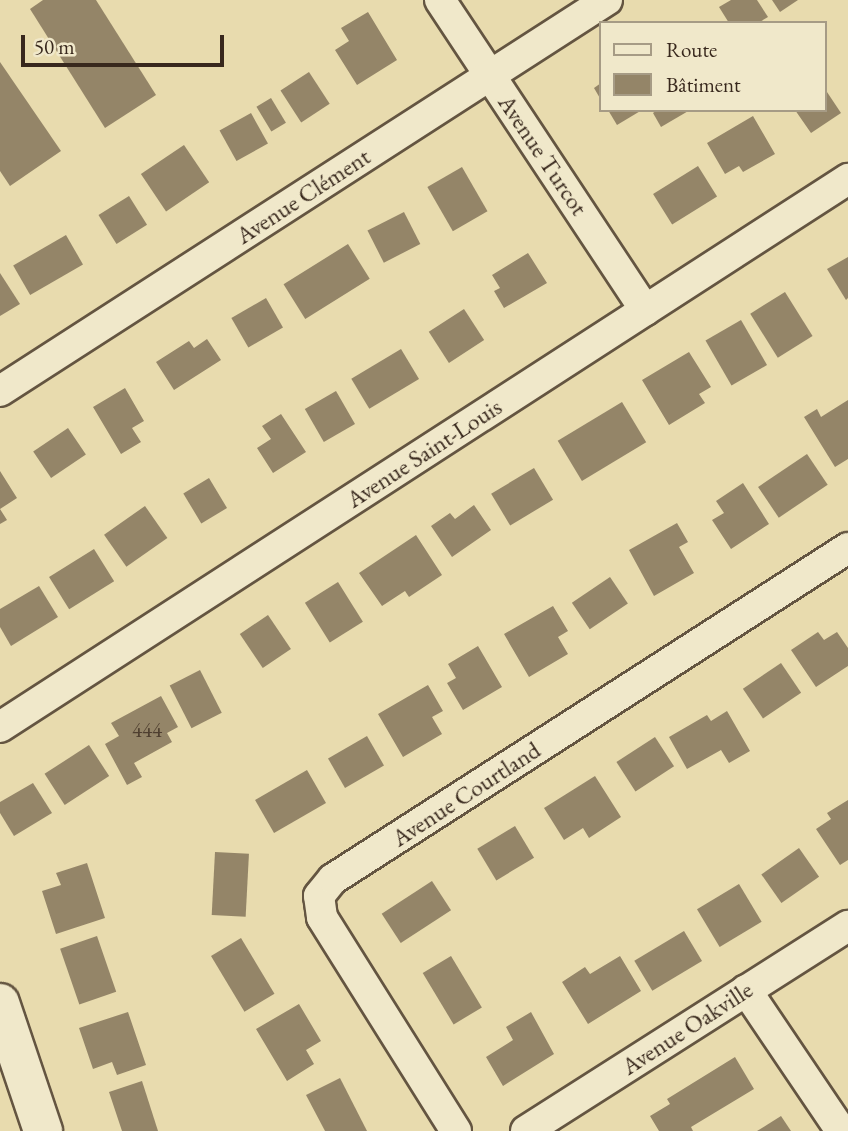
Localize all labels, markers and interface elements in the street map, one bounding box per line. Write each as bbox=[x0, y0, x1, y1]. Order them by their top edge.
scale bar bbox=[24, 21, 228, 65]
legend bbox=[600, 21, 827, 112]
text: 50 m bbox=[34, 33, 75, 60]
text: Route bbox=[666, 36, 717, 63]
text: Bâtiment bbox=[666, 71, 741, 98]
street label: Avenue Turcot bbox=[492, 89, 594, 221]
street label: Avenue Clément bbox=[231, 142, 375, 250]
street label: Avenue Saint-Louis bbox=[341, 392, 507, 514]
house number: 444 bbox=[132, 717, 162, 743]
street label: Avenue Courtland bbox=[386, 735, 546, 853]
street label: Avenue Oakville bbox=[616, 975, 758, 1081]

